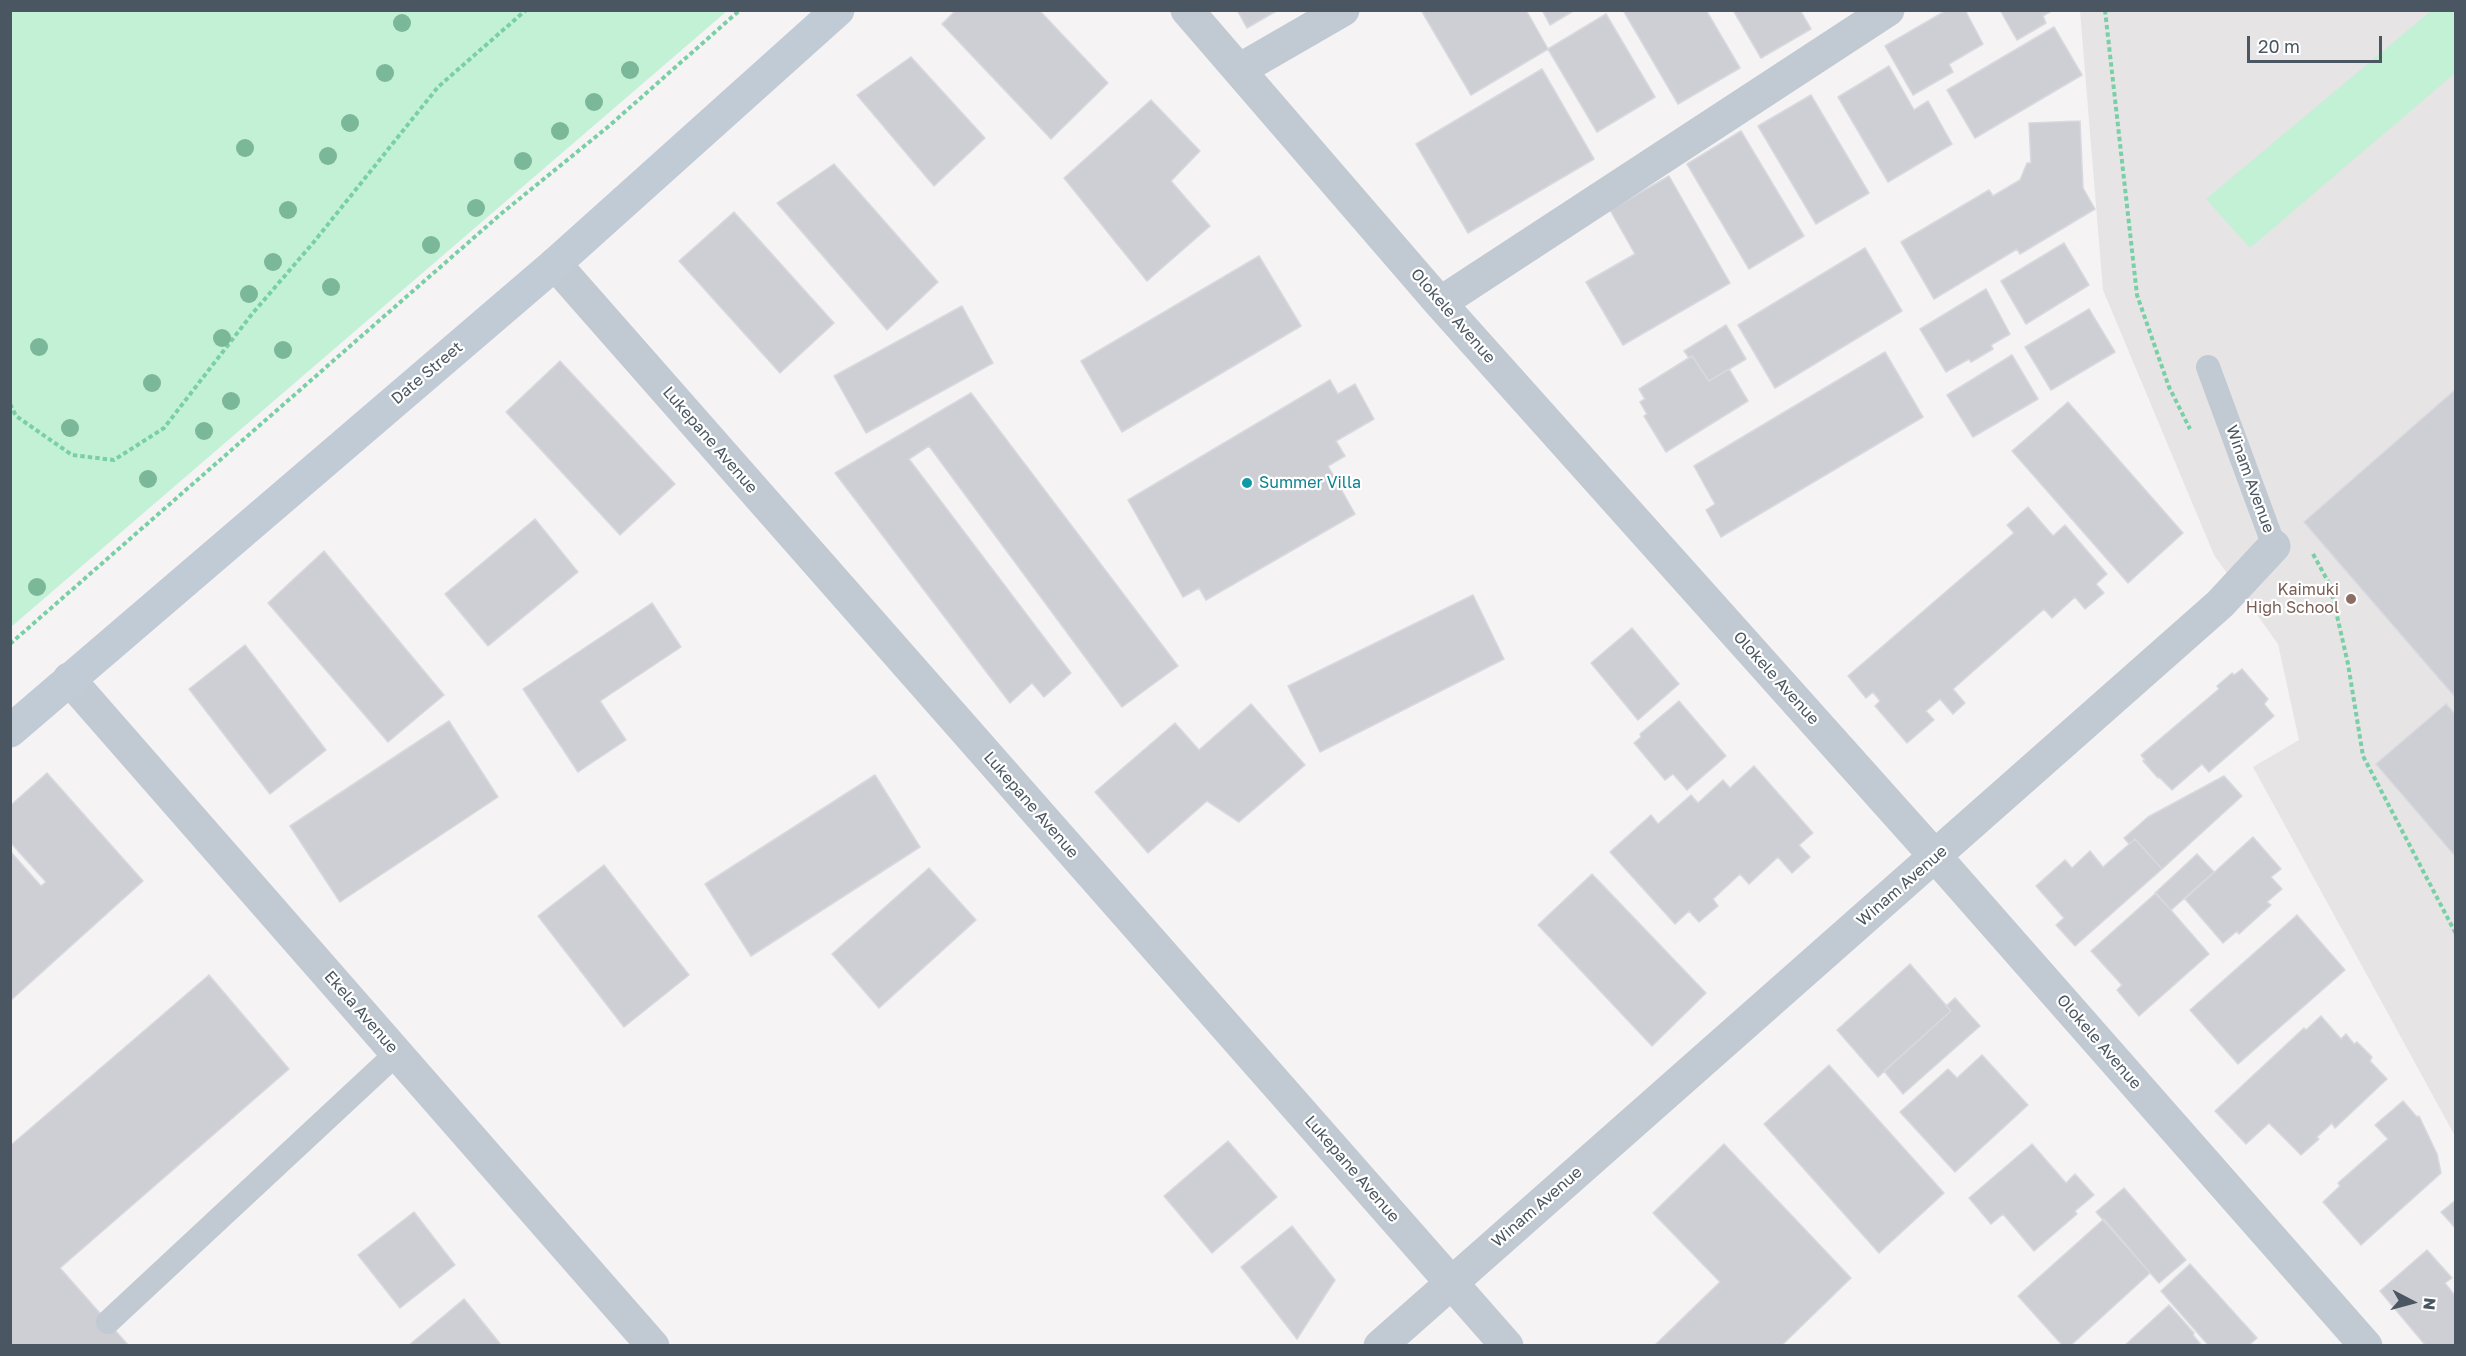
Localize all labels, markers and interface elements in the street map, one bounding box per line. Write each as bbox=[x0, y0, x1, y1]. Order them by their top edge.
scale bar bbox=[2250, 24, 2385, 62]
text: 20 m bbox=[2258, 35, 2300, 57]
street label: Olokele Avenue bbox=[1407, 265, 1499, 367]
street label: Date Street bbox=[387, 338, 467, 408]
street label: Lukepane Avenue bbox=[658, 383, 762, 497]
street label: Winam Avenue bbox=[2222, 423, 2278, 535]
place label: Summer Villa bbox=[1259, 473, 1361, 493]
marker: Summer Villa bbox=[1240, 476, 1254, 490]
place label: Kaimuki High School bbox=[2246, 580, 2339, 618]
marker: Kaimuki High School bbox=[2344, 592, 2358, 606]
street label: Olokele Avenue bbox=[1729, 627, 1823, 729]
street label: Lukepane Avenue bbox=[979, 748, 1083, 862]
street label: Winam Avenue bbox=[1853, 842, 1951, 930]
street label: Ekela Avenue bbox=[320, 967, 402, 1057]
street label: Olokele Avenue bbox=[2053, 991, 2145, 1093]
street label: Lukepane Avenue bbox=[1300, 1112, 1404, 1226]
street label: Winam Avenue bbox=[1488, 1163, 1586, 1251]
north arrow bbox=[2382, 1272, 2442, 1332]
text: N bbox=[2419, 1297, 2440, 1311]

